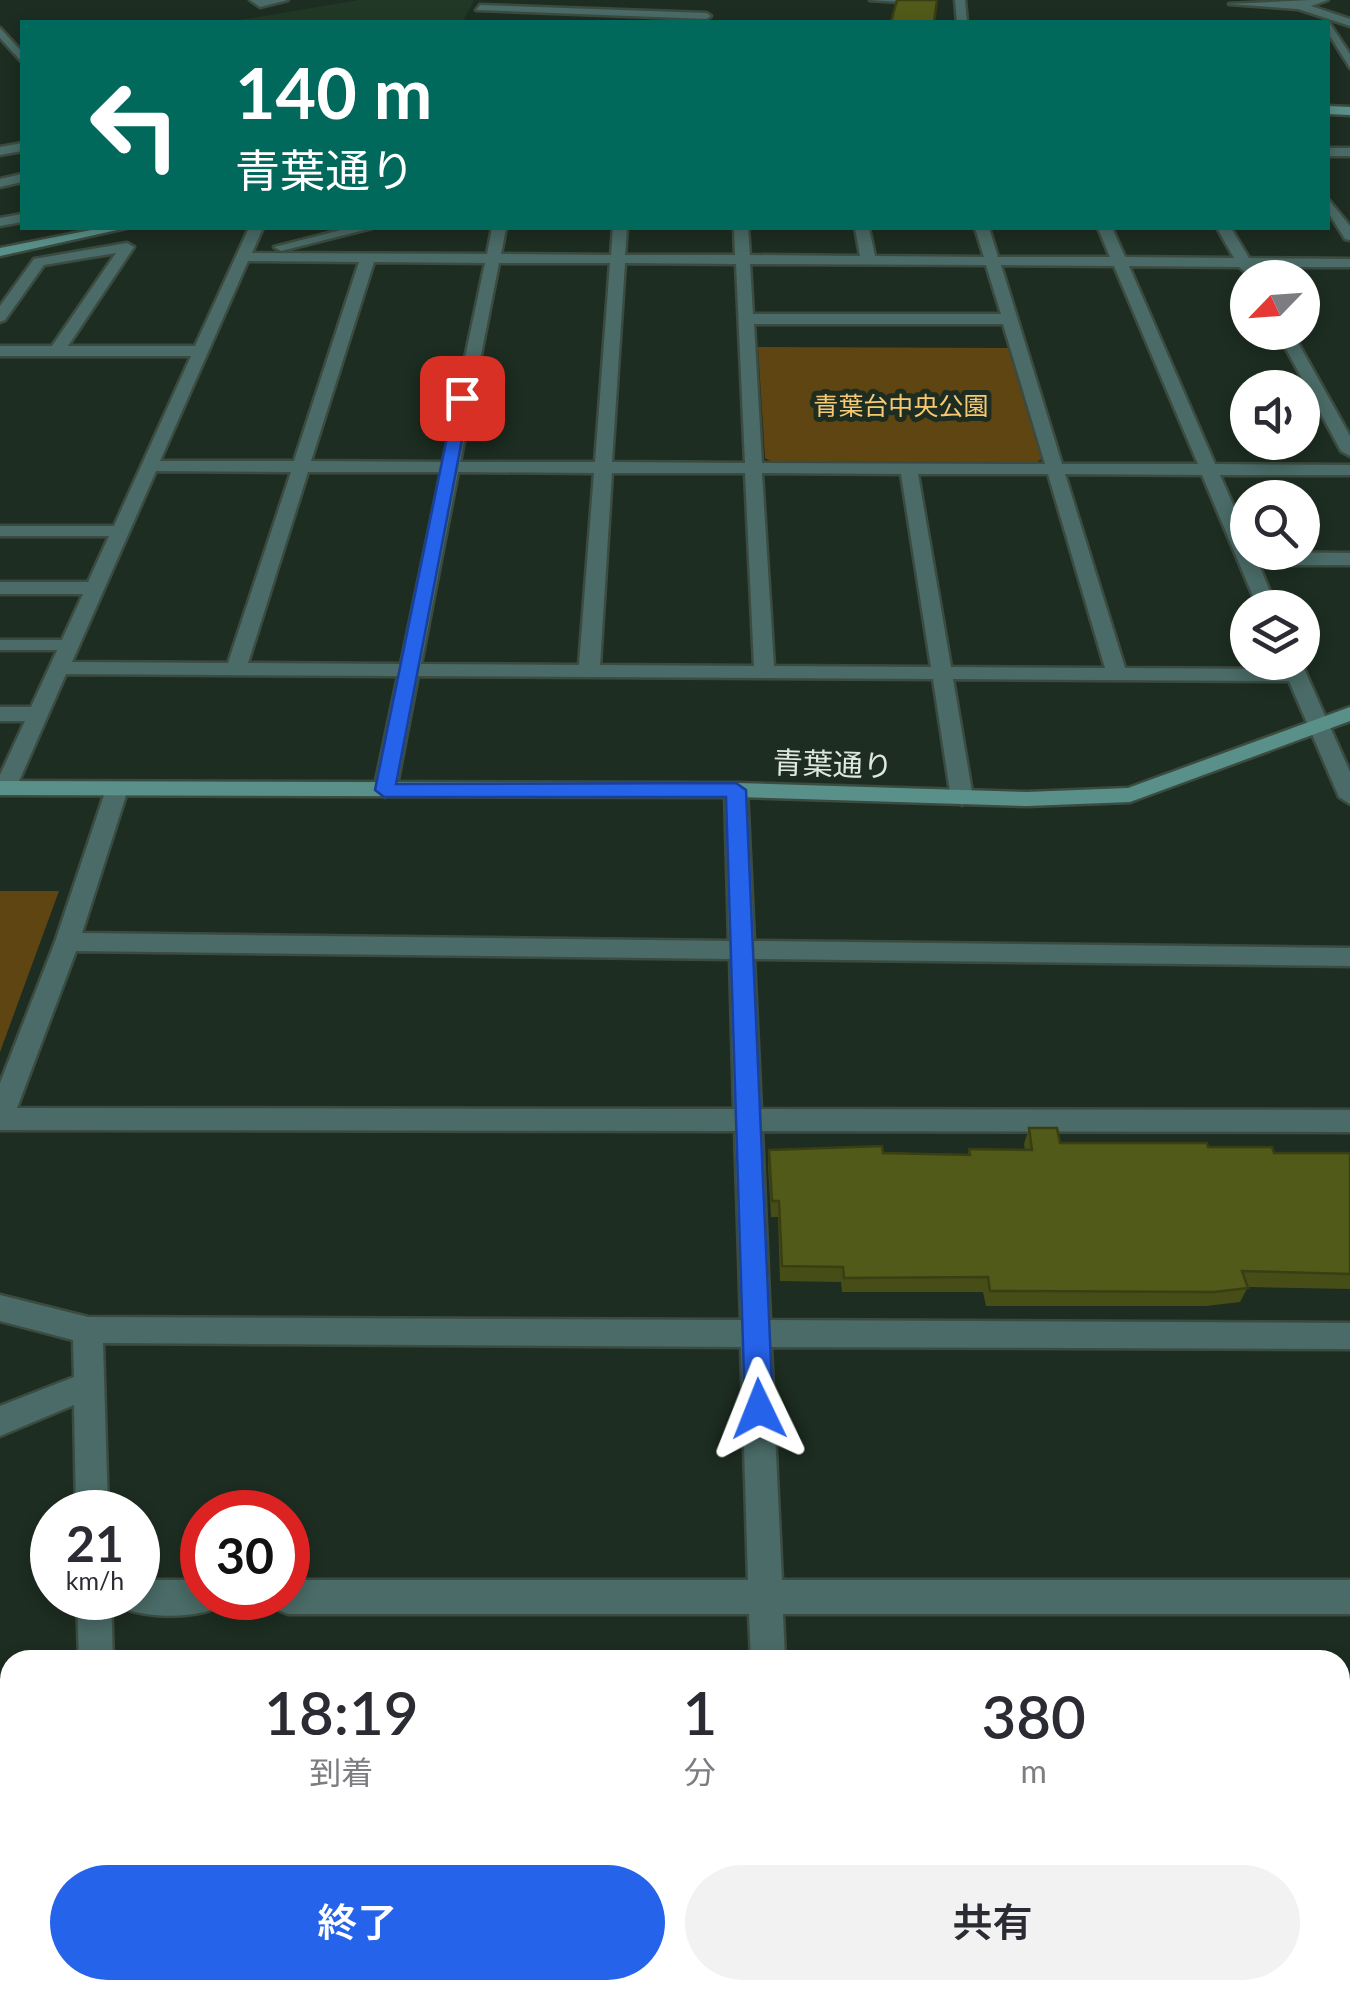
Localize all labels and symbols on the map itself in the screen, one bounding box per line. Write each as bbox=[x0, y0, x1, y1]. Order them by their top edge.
north arrow bbox=[1230, 260, 1320, 350]
pin bbox=[420, 356, 505, 441]
park label: 青葉台中央公園 bbox=[813, 390, 989, 420]
street label: 青葉通り bbox=[772, 743, 894, 783]
position arrow bbox=[707, 1357, 811, 1461]
speed limit sign: 30 bbox=[180, 1490, 310, 1620]

